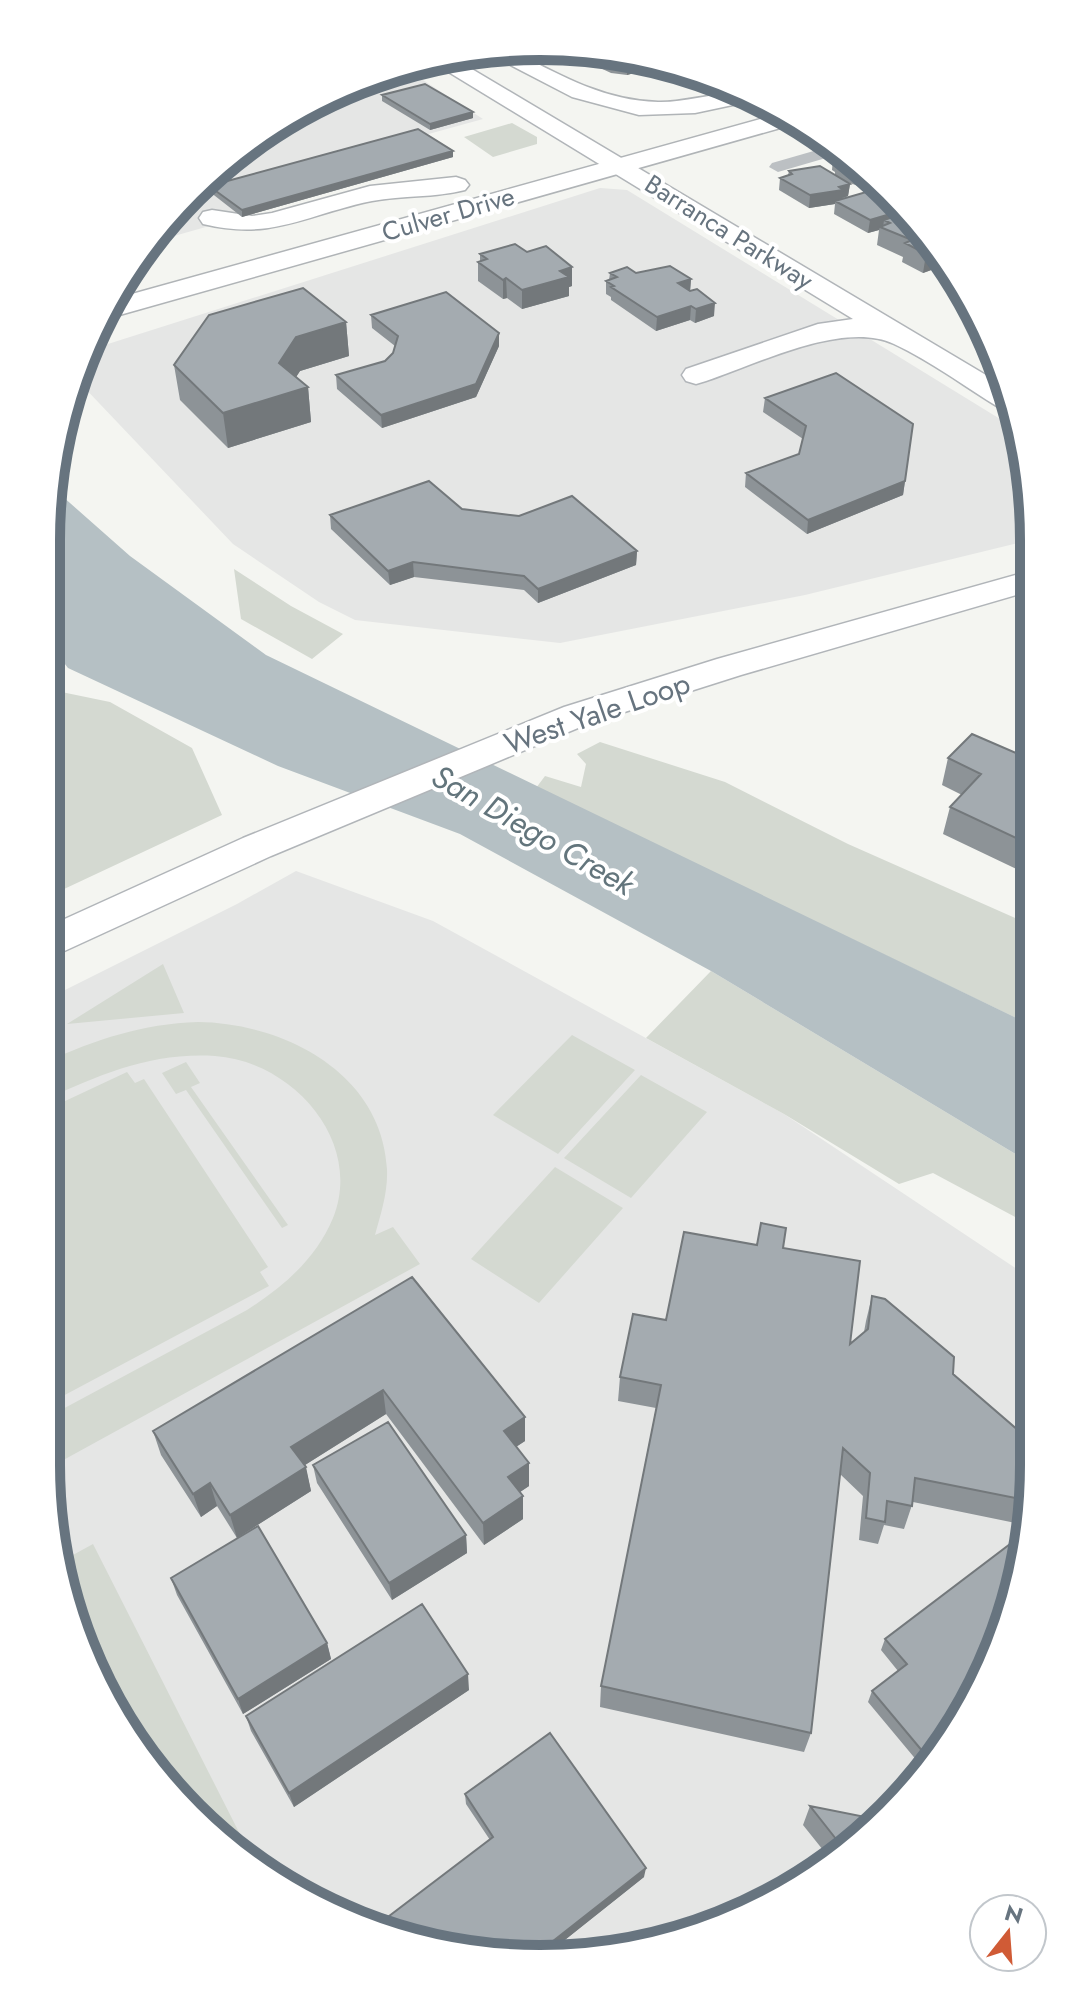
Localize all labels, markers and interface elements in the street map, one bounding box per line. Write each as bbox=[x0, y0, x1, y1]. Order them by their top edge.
street label: Barranca Parkway bbox=[638, 165, 821, 299]
street label: Culver Drive bbox=[377, 177, 519, 251]
street label: West Yale Loop bbox=[498, 661, 696, 765]
water label: San Diego Creek bbox=[423, 753, 644, 907]
north arrow bbox=[968, 1893, 1048, 1973]
text: N bbox=[1001, 1896, 1027, 1932]

